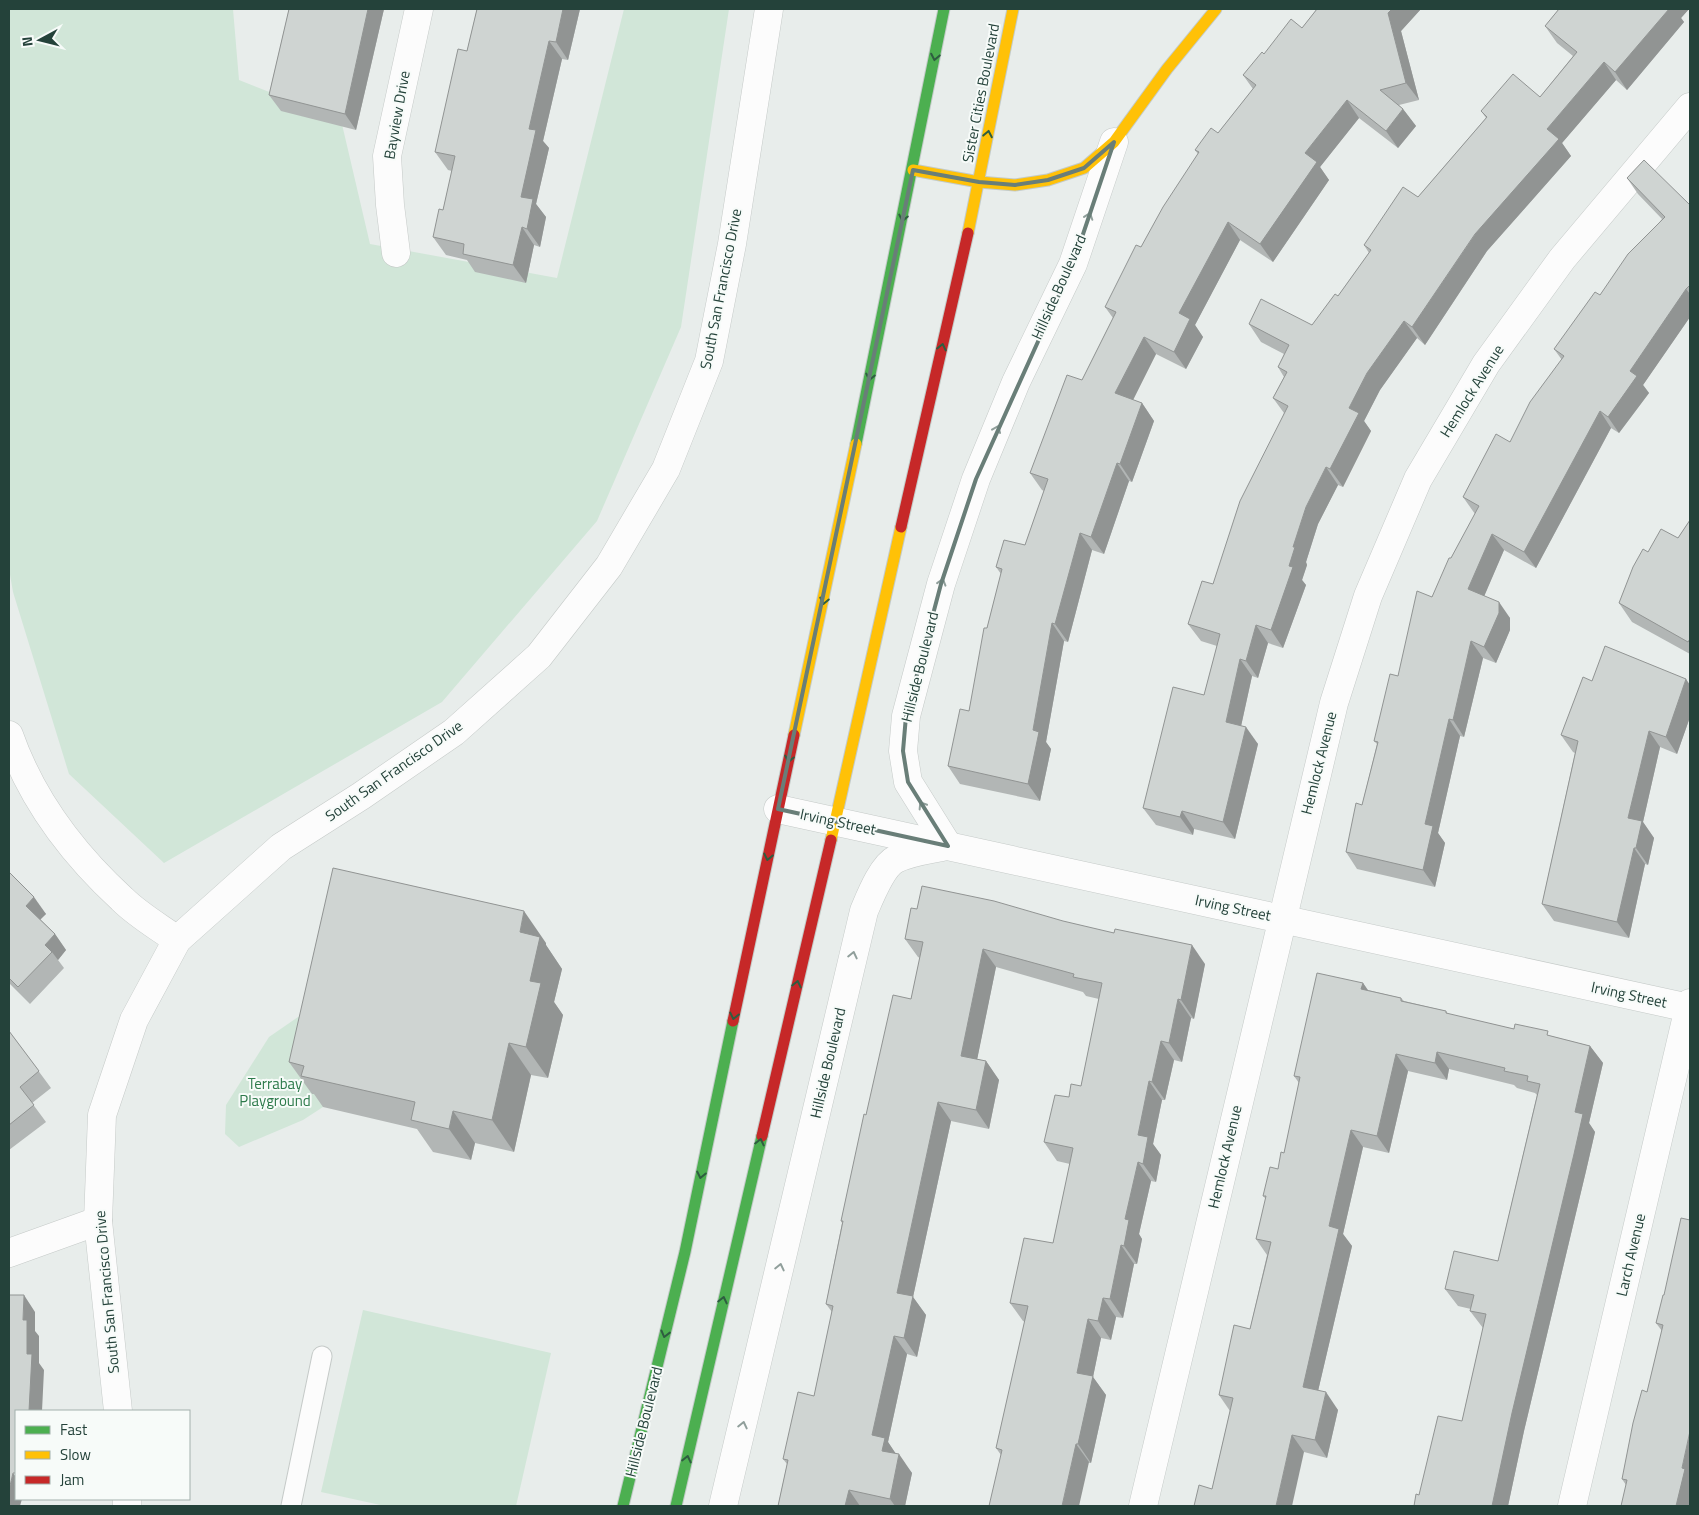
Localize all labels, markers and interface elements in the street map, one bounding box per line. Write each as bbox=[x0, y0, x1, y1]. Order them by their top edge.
north arrow bbox=[15, 15, 65, 65]
street label: Sister Cities Boulevard bbox=[956, 21, 1005, 164]
text: N bbox=[16, 36, 38, 48]
one-way arrow bbox=[930, 52, 941, 61]
street label: Bayview Drive bbox=[377, 69, 416, 161]
one-way arrow bbox=[983, 130, 993, 139]
street label: South San Francisco Drive bbox=[694, 207, 747, 371]
one-way arrow bbox=[1083, 212, 1093, 220]
one-way arrow bbox=[898, 214, 909, 223]
street label: Hillside Boulevard bbox=[1025, 231, 1092, 343]
street label: Hemlock Avenue bbox=[1434, 340, 1509, 442]
one-way arrow bbox=[936, 343, 947, 352]
one-way arrow bbox=[866, 373, 876, 382]
one-way arrow bbox=[990, 425, 1001, 434]
one-way arrow bbox=[936, 578, 946, 586]
one-way arrow bbox=[819, 596, 830, 605]
street label: Hillside Boulevard bbox=[895, 609, 944, 724]
street label: Hemlock Avenue bbox=[1295, 709, 1342, 817]
street label: South San Francisco Drive bbox=[320, 714, 467, 827]
one-way arrow bbox=[784, 755, 795, 764]
one-way arrow bbox=[919, 801, 928, 810]
street label: Irving Street bbox=[798, 802, 879, 841]
one-way arrow bbox=[763, 853, 773, 862]
street label: Irving Street bbox=[1193, 888, 1274, 927]
one-way arrow bbox=[847, 951, 858, 960]
street label: Irving Street bbox=[1589, 975, 1670, 1014]
one-way arrow bbox=[791, 979, 802, 988]
street label: Hillside Boulevard bbox=[804, 1005, 851, 1121]
one-way arrow bbox=[730, 1012, 740, 1021]
park label: Terrabay Playground bbox=[239, 1072, 311, 1112]
street label: Hemlock Avenue bbox=[1201, 1103, 1248, 1211]
one-way arrow bbox=[754, 1138, 765, 1147]
one-way arrow bbox=[696, 1171, 707, 1180]
street label: South San Francisco Drive bbox=[88, 1210, 125, 1374]
street label: Larch Avenue bbox=[1610, 1211, 1651, 1299]
one-way arrow bbox=[774, 1262, 785, 1271]
one-way arrow bbox=[717, 1296, 728, 1305]
one-way arrow bbox=[660, 1329, 671, 1338]
street label: Hillside Boulevard bbox=[619, 1364, 668, 1479]
legend bbox=[15, 1410, 190, 1500]
text: Fast bbox=[60, 1418, 88, 1441]
one-way arrow bbox=[737, 1420, 748, 1429]
text: Slow bbox=[60, 1443, 91, 1466]
one-way arrow bbox=[681, 1454, 692, 1463]
text: Jam bbox=[60, 1468, 84, 1491]

